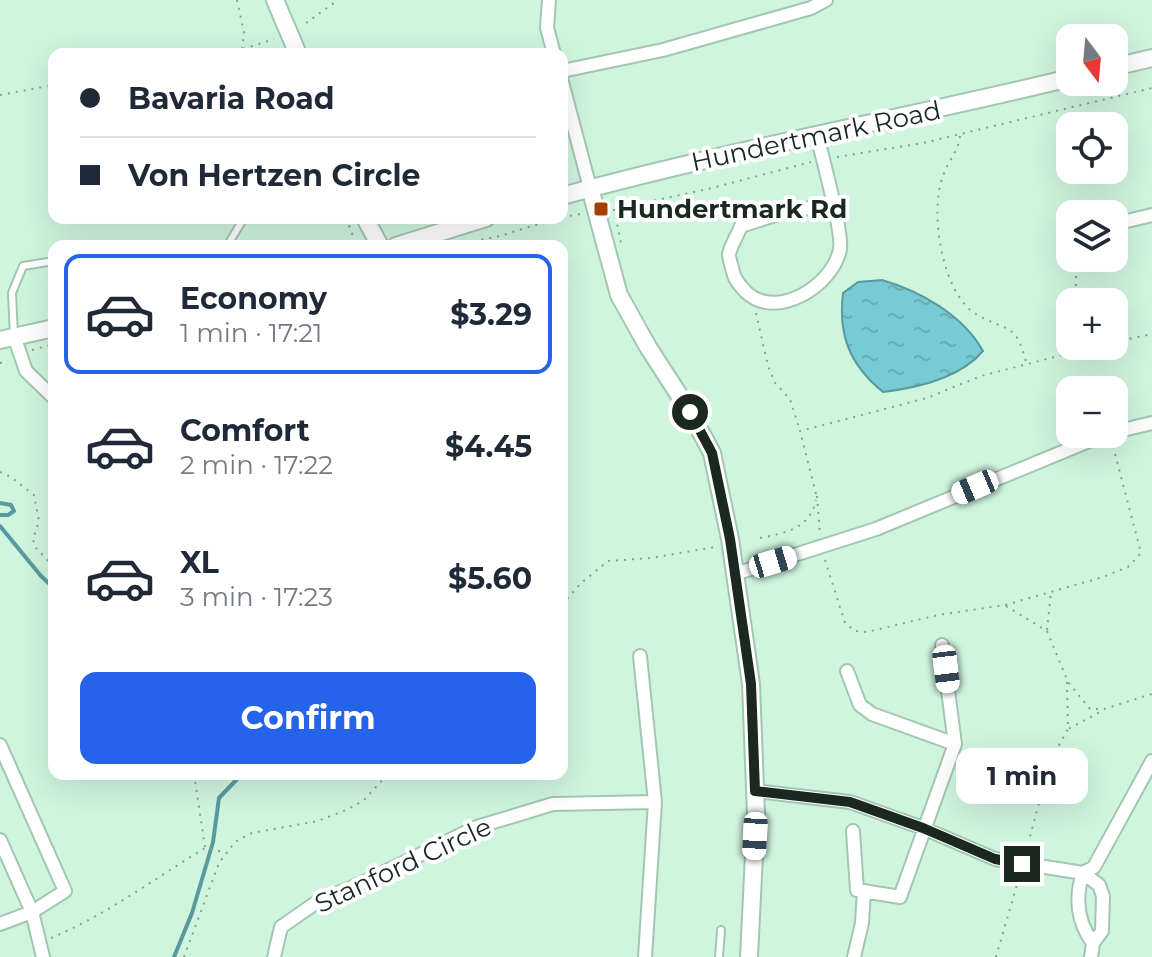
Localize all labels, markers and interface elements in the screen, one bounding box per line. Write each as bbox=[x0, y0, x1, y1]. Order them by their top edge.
north arrow bbox=[1056, 24, 1128, 96]
map controls bbox=[1056, 24, 1128, 448]
text: Bavaria Road bbox=[128, 80, 335, 117]
street label: Hundertmark Road bbox=[688, 94, 944, 178]
button: locate bbox=[1056, 112, 1128, 184]
text: Von Hertzen Circle bbox=[128, 157, 420, 194]
place label: Hundertmark Rd bbox=[617, 193, 847, 225]
marker: Hundertmark Rd bbox=[592, 200, 610, 218]
button: layers bbox=[1056, 200, 1128, 272]
icon: car bbox=[84, 278, 156, 350]
text: Economy bbox=[180, 280, 327, 317]
button: + bbox=[1056, 288, 1128, 360]
text: $3.29 bbox=[450, 296, 532, 333]
text: 1 min · 17:21 bbox=[180, 317, 322, 349]
button: − bbox=[1056, 376, 1128, 448]
route start bbox=[672, 394, 708, 430]
icon: car bbox=[84, 410, 156, 482]
text: Comfort bbox=[180, 412, 310, 449]
text: $4.45 bbox=[445, 428, 532, 465]
text: 2 min · 17:22 bbox=[180, 449, 333, 481]
car bbox=[948, 467, 1002, 507]
icon: car bbox=[84, 542, 156, 614]
text: XL bbox=[180, 544, 219, 581]
car bbox=[747, 544, 799, 580]
text: $5.60 bbox=[448, 560, 532, 597]
text: 3 min · 17:23 bbox=[180, 581, 333, 613]
car bbox=[931, 644, 961, 694]
button: Confirm bbox=[80, 672, 536, 764]
callout: 1 min bbox=[956, 748, 1088, 804]
text: 1 min bbox=[987, 760, 1057, 792]
street label: Stanford Circle bbox=[310, 810, 496, 920]
car bbox=[742, 811, 768, 861]
route end bbox=[1004, 846, 1040, 882]

